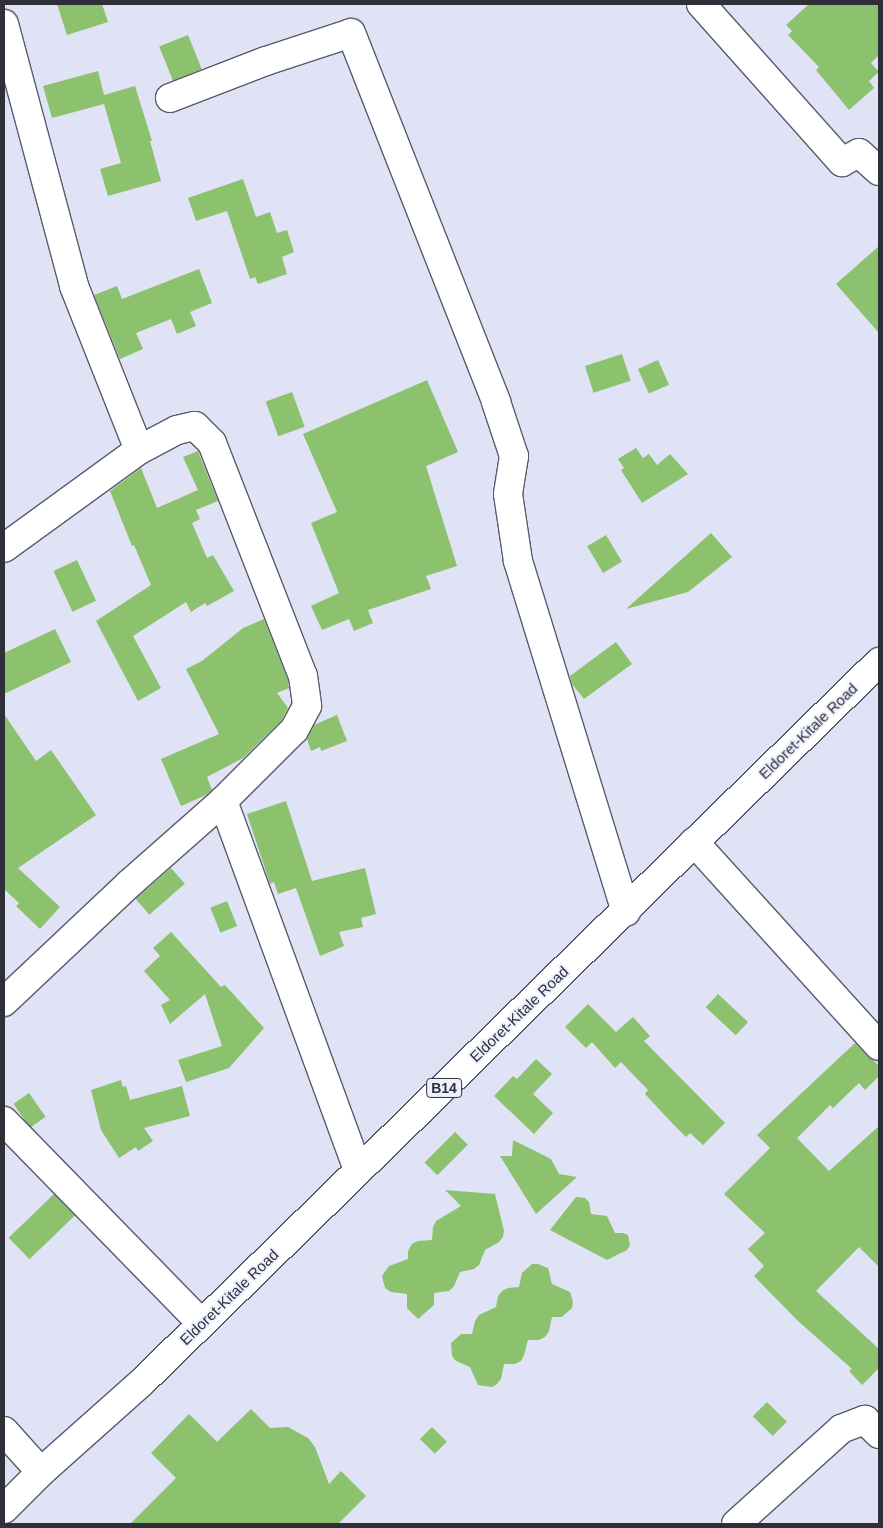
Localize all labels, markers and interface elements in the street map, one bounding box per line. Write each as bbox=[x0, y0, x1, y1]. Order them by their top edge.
street label: Eldoret-Kitale Road bbox=[755, 679, 861, 783]
street label: Eldoret-Kitale Road bbox=[466, 962, 572, 1066]
road number: B14 bbox=[425, 1076, 463, 1100]
street label: Eldoret-Kitale Road bbox=[176, 1245, 282, 1349]

